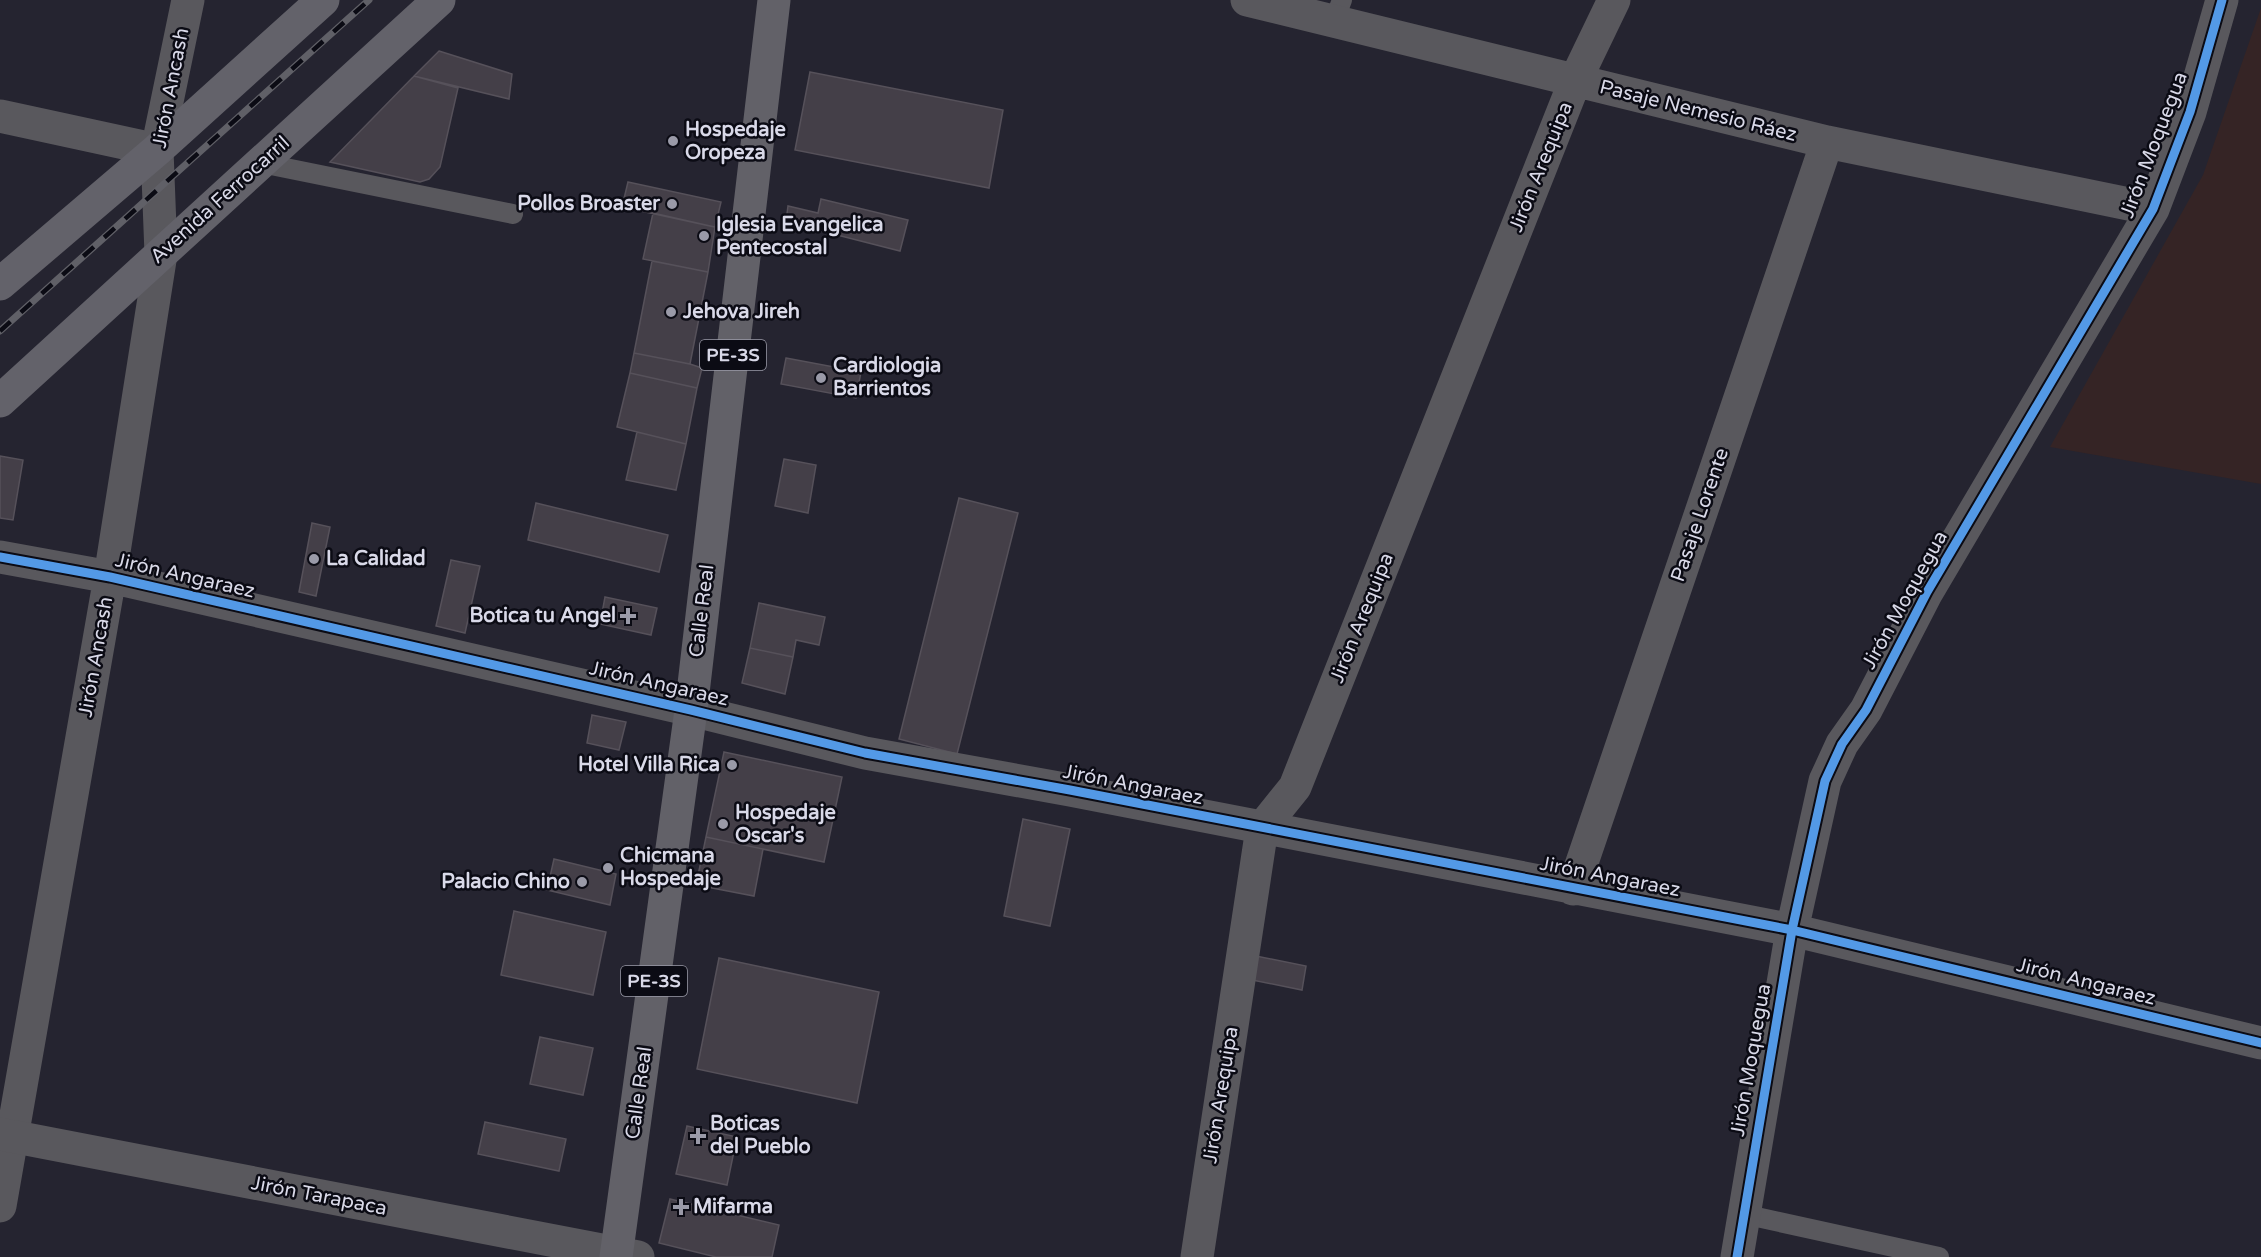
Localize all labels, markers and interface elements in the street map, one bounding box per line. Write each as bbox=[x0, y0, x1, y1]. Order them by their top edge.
street label: Jirón Ancash bbox=[148, 26, 194, 150]
street label: Jirón Moquegua bbox=[2115, 69, 2193, 221]
street label: Pasaje Nemesio Ráez bbox=[1597, 75, 1799, 147]
street label: Jirón Arequipa bbox=[1504, 98, 1578, 236]
place label: Hospedaje Oropeza bbox=[685, 118, 786, 165]
street label: Avenida Ferrocarril bbox=[145, 131, 295, 269]
marker: Hospedaje Oropeza bbox=[666, 134, 680, 148]
place label: Pollos Broaster bbox=[517, 192, 660, 216]
marker: Pollos Broaster bbox=[665, 197, 679, 211]
place label: Iglesia Evangelica Pentecostal bbox=[716, 213, 884, 260]
marker: Iglesia Evangelica Pentecostal bbox=[697, 229, 711, 243]
place label: Jehova Jireh bbox=[682, 300, 800, 324]
marker: Jehova Jireh bbox=[664, 305, 678, 319]
road number: PE-3S bbox=[700, 340, 766, 370]
place label: Cardiologia Barrientos bbox=[833, 354, 941, 401]
marker: Cardiologia Barrientos bbox=[814, 371, 828, 385]
street label: Pasaje Lorente bbox=[1666, 445, 1734, 585]
street label: Jirón Moquegua bbox=[1857, 527, 1953, 673]
place label: La Calidad bbox=[326, 547, 426, 571]
street label: Jirón Angaraez bbox=[113, 548, 257, 604]
street label: Jirón Arequipa bbox=[1325, 549, 1399, 687]
marker: La Calidad bbox=[307, 552, 321, 566]
street label: Calle Real bbox=[684, 563, 720, 659]
street label: Jirón Ancash bbox=[74, 595, 118, 719]
place label: Botica tu Angel bbox=[470, 604, 616, 628]
marker: Botica tu Angel bbox=[621, 609, 635, 623]
street label: Jirón Angaraez bbox=[587, 656, 731, 712]
place label: Hotel Villa Rica bbox=[578, 753, 720, 777]
marker: Hotel Villa Rica bbox=[725, 758, 739, 772]
street label: Jirón Angaraez bbox=[1061, 760, 1205, 810]
place label: Hospedaje Oscar's bbox=[735, 801, 836, 848]
marker: Hospedaje Oscar's bbox=[716, 817, 730, 831]
place label: Chicmana Hospedaje bbox=[620, 844, 721, 891]
street label: Jirón Angaraez bbox=[1538, 852, 1682, 902]
marker: Chicmana Hospedaje bbox=[601, 861, 615, 875]
place label: Palacio Chino bbox=[441, 870, 570, 894]
marker: Palacio Chino bbox=[575, 875, 589, 889]
street label: Jirón Angaraez bbox=[2014, 953, 2158, 1011]
road number: PE-3S bbox=[621, 966, 687, 996]
street label: Jirón Moquegua bbox=[1726, 982, 1776, 1138]
street label: Jirón Arequipa bbox=[1198, 1025, 1244, 1165]
street label: Calle Real bbox=[621, 1045, 657, 1141]
place label: Boticas del Pueblo bbox=[710, 1112, 811, 1159]
marker: Boticas del Pueblo bbox=[691, 1129, 705, 1143]
street label: Jirón Tarapaca bbox=[249, 1171, 389, 1221]
place label: Mifarma bbox=[693, 1195, 773, 1219]
marker: Mifarma bbox=[674, 1200, 688, 1214]

